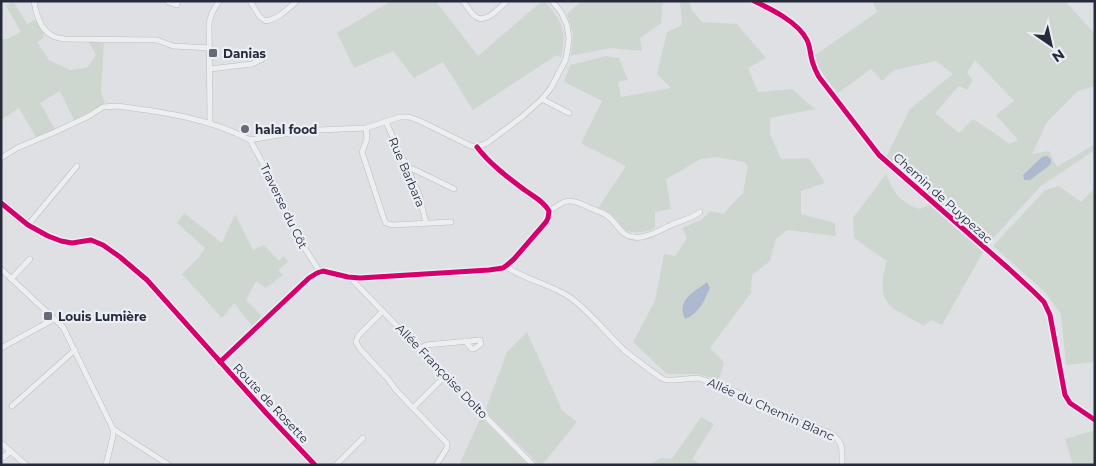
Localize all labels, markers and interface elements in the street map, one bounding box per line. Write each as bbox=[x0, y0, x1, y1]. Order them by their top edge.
north arrow bbox=[1026, 20, 1076, 70]
text: N bbox=[1049, 45, 1068, 66]
place label: Danias bbox=[223, 46, 267, 61]
marker: Danias bbox=[207, 47, 219, 59]
place label: halal food bbox=[255, 122, 317, 137]
marker: halal food bbox=[239, 123, 251, 135]
street label: Rue Barbara bbox=[386, 135, 428, 209]
street label: Chemin de Puypezac bbox=[890, 150, 996, 247]
street label: Traverse du Côt bbox=[257, 161, 311, 251]
place label: Louis Lumière bbox=[58, 309, 147, 324]
marker: Louis Lumière bbox=[42, 310, 54, 322]
street label: Allée Françoise Dolto bbox=[393, 320, 491, 422]
street label: Route de Rosette bbox=[230, 360, 312, 446]
street label: Allée du Chemin Blanc bbox=[705, 374, 837, 444]

